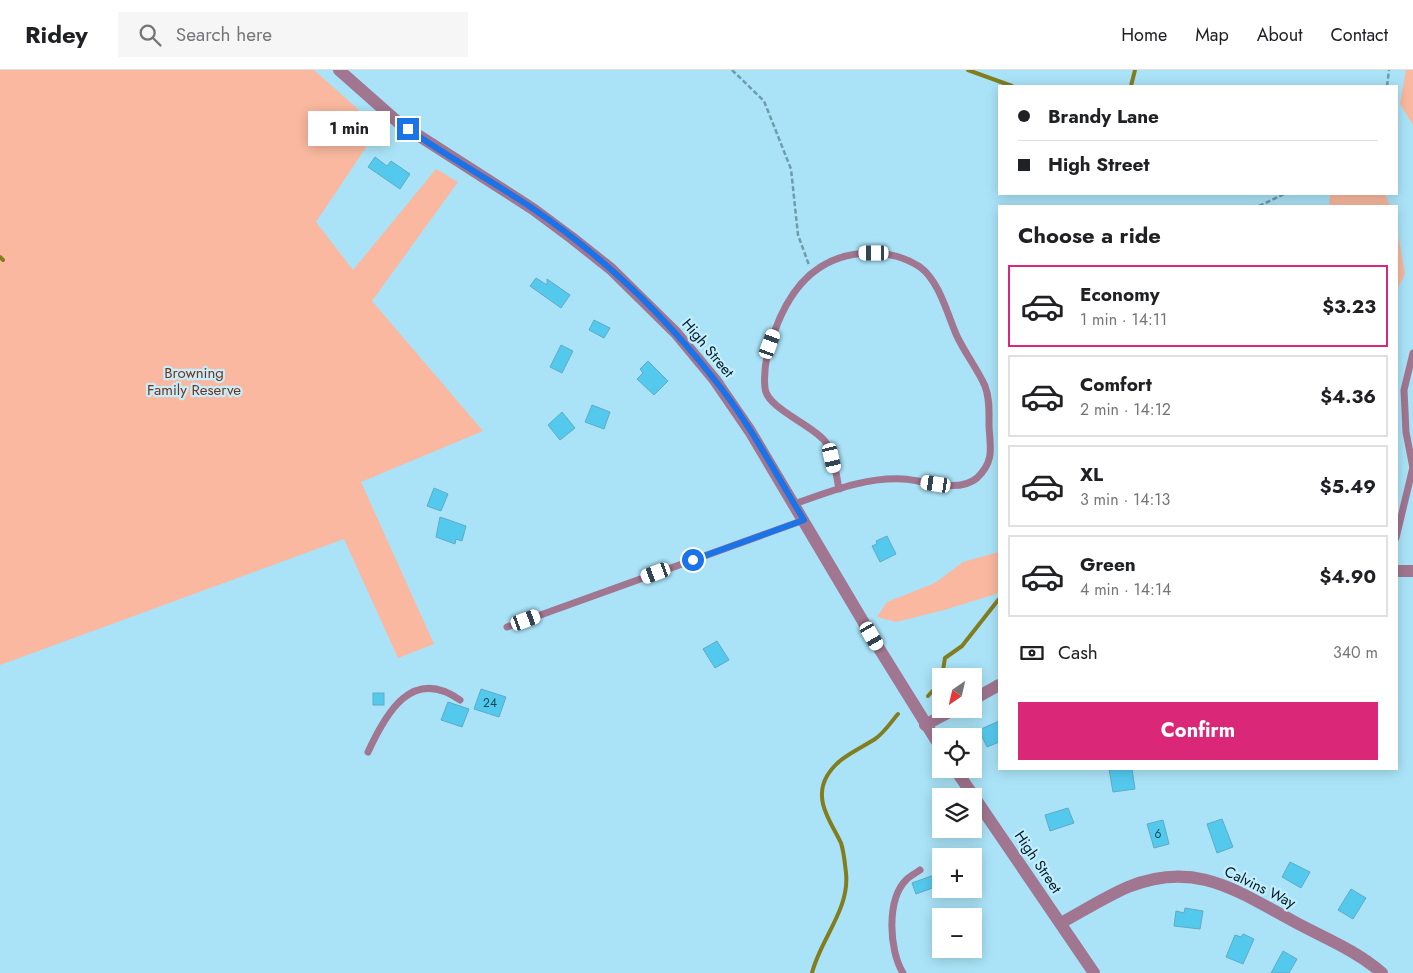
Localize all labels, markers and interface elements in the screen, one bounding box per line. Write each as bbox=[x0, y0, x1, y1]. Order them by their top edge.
search box bbox=[118, 12, 468, 57]
text: Ridey bbox=[25, 17, 88, 52]
icon: search bbox=[136, 21, 164, 49]
text: Search here bbox=[176, 21, 272, 48]
text: Home bbox=[1121, 22, 1167, 48]
text: Map bbox=[1195, 22, 1229, 48]
text: About bbox=[1257, 22, 1302, 48]
text: Contact bbox=[1330, 22, 1388, 48]
text: Brandy Lane bbox=[1048, 103, 1159, 130]
callout: 1 min bbox=[308, 112, 390, 146]
text: 1 min bbox=[329, 117, 369, 140]
route end bbox=[397, 118, 419, 140]
text: High Street bbox=[1048, 151, 1150, 178]
text: Choose a ride bbox=[1018, 219, 1161, 251]
car bbox=[859, 246, 889, 261]
text: Economy bbox=[1080, 281, 1160, 308]
icon: car bbox=[1020, 284, 1065, 329]
text: $3.23 bbox=[1322, 293, 1376, 320]
text: 1 min · 14:11 bbox=[1080, 308, 1167, 331]
street label: High Street bbox=[677, 314, 740, 383]
car bbox=[757, 327, 782, 361]
park label: Browning Family Reserve bbox=[147, 362, 241, 401]
text: Comfort bbox=[1080, 371, 1152, 398]
icon: car bbox=[1020, 374, 1065, 419]
text: $4.36 bbox=[1320, 383, 1376, 410]
text: 2 min · 14:12 bbox=[1080, 398, 1171, 421]
car bbox=[821, 442, 842, 474]
text: XL bbox=[1080, 461, 1103, 488]
icon: car bbox=[1020, 464, 1065, 509]
text: $5.49 bbox=[1320, 473, 1376, 500]
car bbox=[920, 474, 951, 494]
text: 3 min · 14:13 bbox=[1080, 488, 1170, 511]
route start bbox=[682, 549, 704, 571]
text: Green bbox=[1080, 551, 1136, 578]
icon: car bbox=[1020, 554, 1065, 599]
car bbox=[639, 561, 672, 585]
text: $4.90 bbox=[1320, 563, 1376, 590]
text: 4 min · 14:14 bbox=[1080, 578, 1171, 601]
car bbox=[509, 608, 542, 632]
car bbox=[858, 619, 885, 653]
icon: cash bbox=[1018, 639, 1046, 667]
text: Cash bbox=[1058, 639, 1098, 666]
text: 340 m bbox=[1333, 641, 1378, 664]
north arrow bbox=[932, 668, 982, 718]
map controls bbox=[932, 668, 982, 958]
house number: 24 bbox=[483, 694, 497, 712]
button: Confirm bbox=[1018, 702, 1378, 760]
button: locate bbox=[932, 728, 982, 778]
button: layers bbox=[932, 788, 982, 838]
house number: 6 bbox=[1155, 825, 1162, 843]
street label: High Street bbox=[1009, 826, 1067, 898]
button: + bbox=[932, 848, 982, 898]
street label: Calvins Way bbox=[1221, 860, 1300, 914]
button: − bbox=[932, 908, 982, 958]

